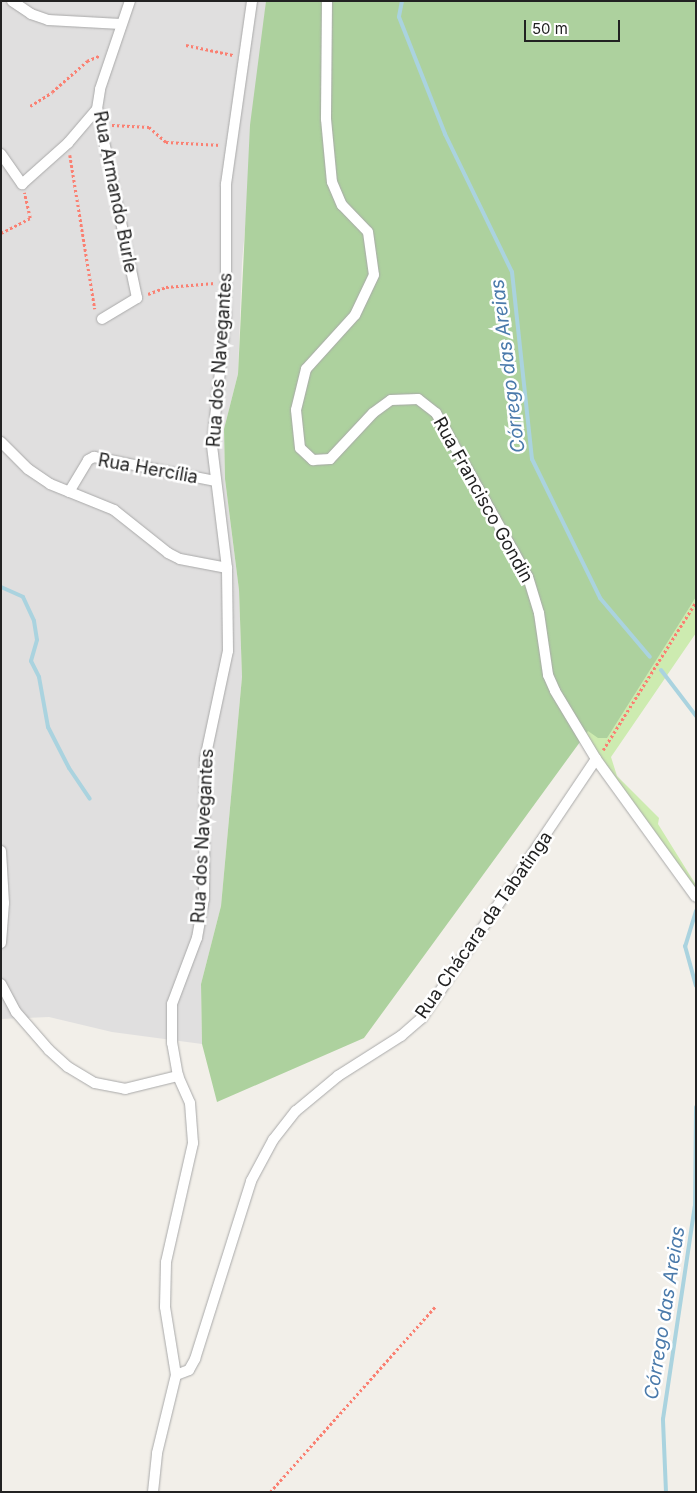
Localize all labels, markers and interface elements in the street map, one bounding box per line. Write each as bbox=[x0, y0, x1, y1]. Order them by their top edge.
scale bar bbox=[527, 10, 623, 42]
text: 50 m bbox=[532, 19, 568, 38]
street label: Rua Armando Burle bbox=[89, 109, 141, 275]
street label: Rua dos Navegantes bbox=[203, 272, 237, 448]
water label: Córrego das Areias bbox=[486, 278, 530, 454]
street label: Rua Francisco Gondin bbox=[428, 413, 538, 587]
street label: Rua Hercília bbox=[96, 450, 200, 488]
street label: Rua dos Navegantes bbox=[188, 748, 218, 924]
street label: Rua Chácara da Tabatinga bbox=[411, 827, 557, 1023]
water label: Córrego das Areias bbox=[640, 1225, 690, 1401]

